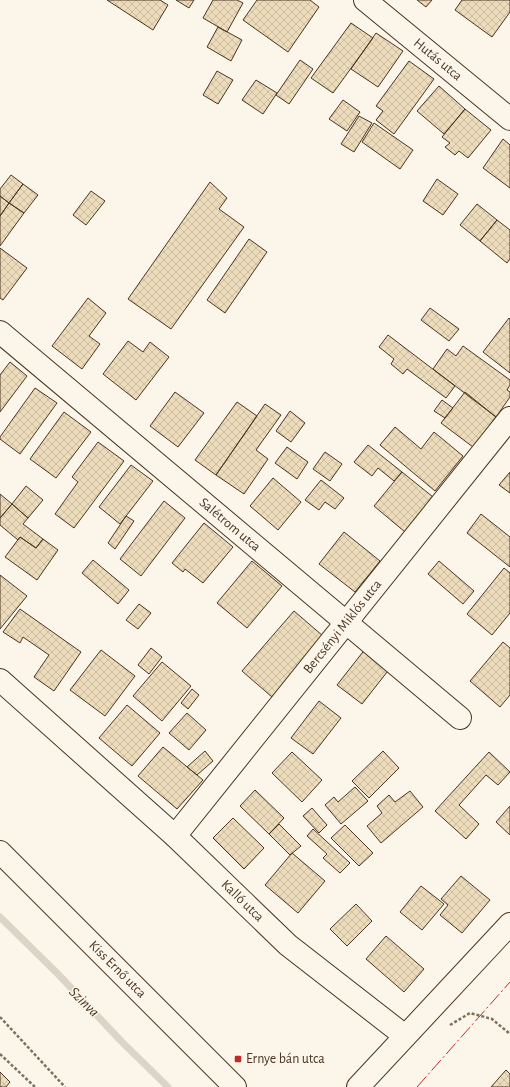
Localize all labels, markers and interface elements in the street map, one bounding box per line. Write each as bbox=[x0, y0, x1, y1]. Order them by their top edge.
street label: Hutás utca bbox=[411, 36, 465, 84]
street label: Salétrom utca bbox=[197, 495, 263, 555]
street label: Bercsényi Miklós utca bbox=[301, 577, 385, 676]
street label: Kalló utca bbox=[218, 877, 267, 925]
street label: Kiss Ernő utca bbox=[86, 938, 149, 1001]
water label: Szinva bbox=[66, 984, 102, 1020]
place label: Ernye bán utca bbox=[246, 1052, 325, 1066]
marker: Ernye bán utca bbox=[233, 1054, 243, 1064]

